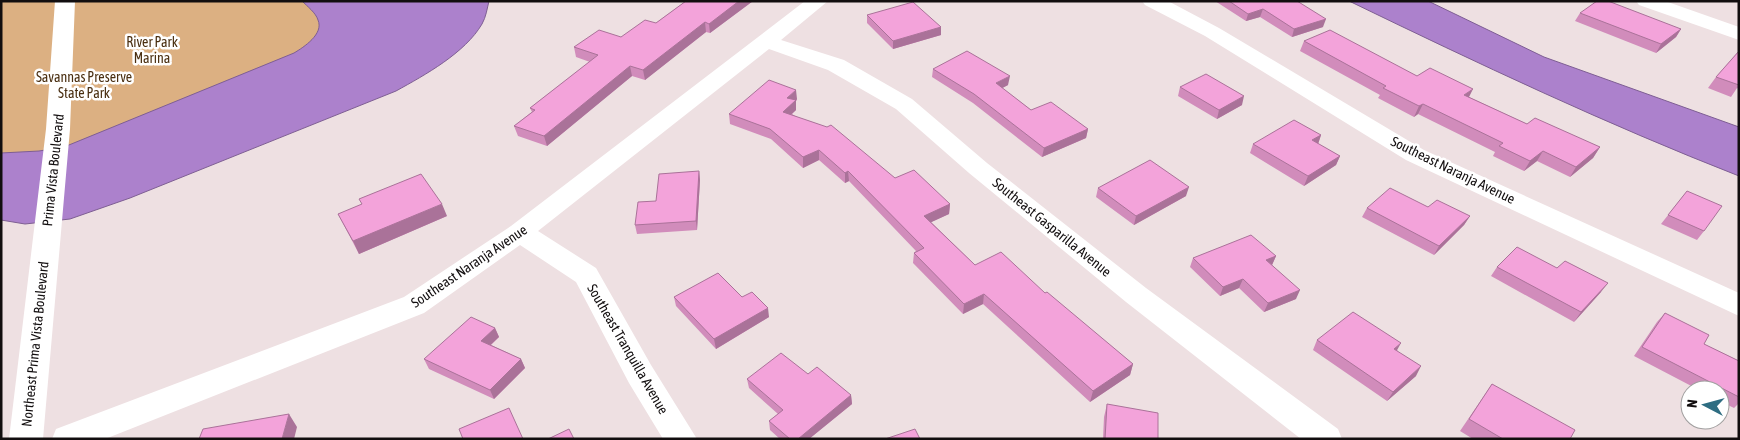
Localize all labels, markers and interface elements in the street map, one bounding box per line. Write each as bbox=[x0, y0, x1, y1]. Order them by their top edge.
park label: River Park Marina bbox=[126, 34, 178, 66]
park label: Savannas Preserve State Park bbox=[36, 69, 132, 101]
street label: Prima Vista Boulevard bbox=[39, 113, 67, 227]
street label: Southeast Naranja Avenue bbox=[1388, 133, 1518, 207]
street label: Southeast Gasparilla Avenue bbox=[990, 174, 1114, 280]
street label: Southeast Naranja Avenue bbox=[408, 221, 530, 311]
street label: Northeast Prima Vista Boulevard bbox=[18, 260, 52, 428]
street label: Southeast Tranquilla Avenue bbox=[584, 281, 672, 417]
north arrow bbox=[1680, 380, 1730, 430]
text: N bbox=[1684, 399, 1700, 409]

